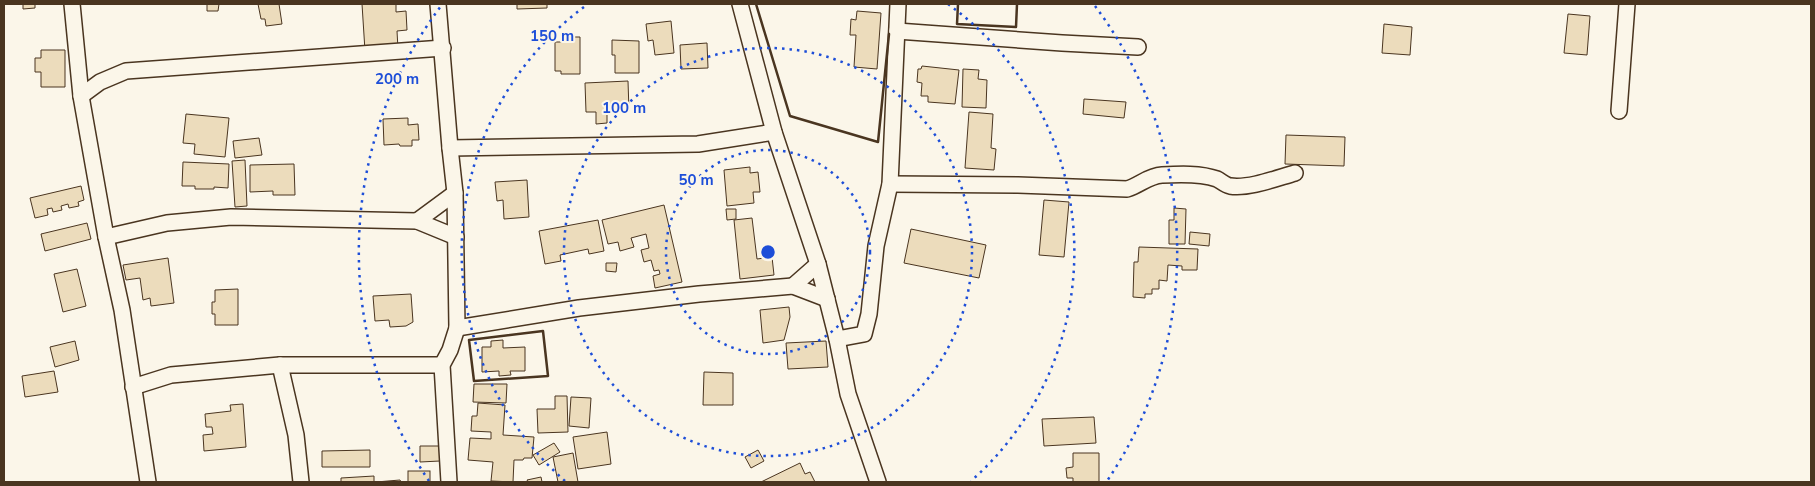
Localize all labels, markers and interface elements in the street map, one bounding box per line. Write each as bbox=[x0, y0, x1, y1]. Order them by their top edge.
text: 150 m bbox=[530, 26, 574, 46]
text: 200 m bbox=[375, 69, 419, 89]
text: 100 m bbox=[602, 98, 646, 118]
text: 50 m bbox=[678, 170, 714, 190]
centre of rings bbox=[759, 243, 777, 261]

